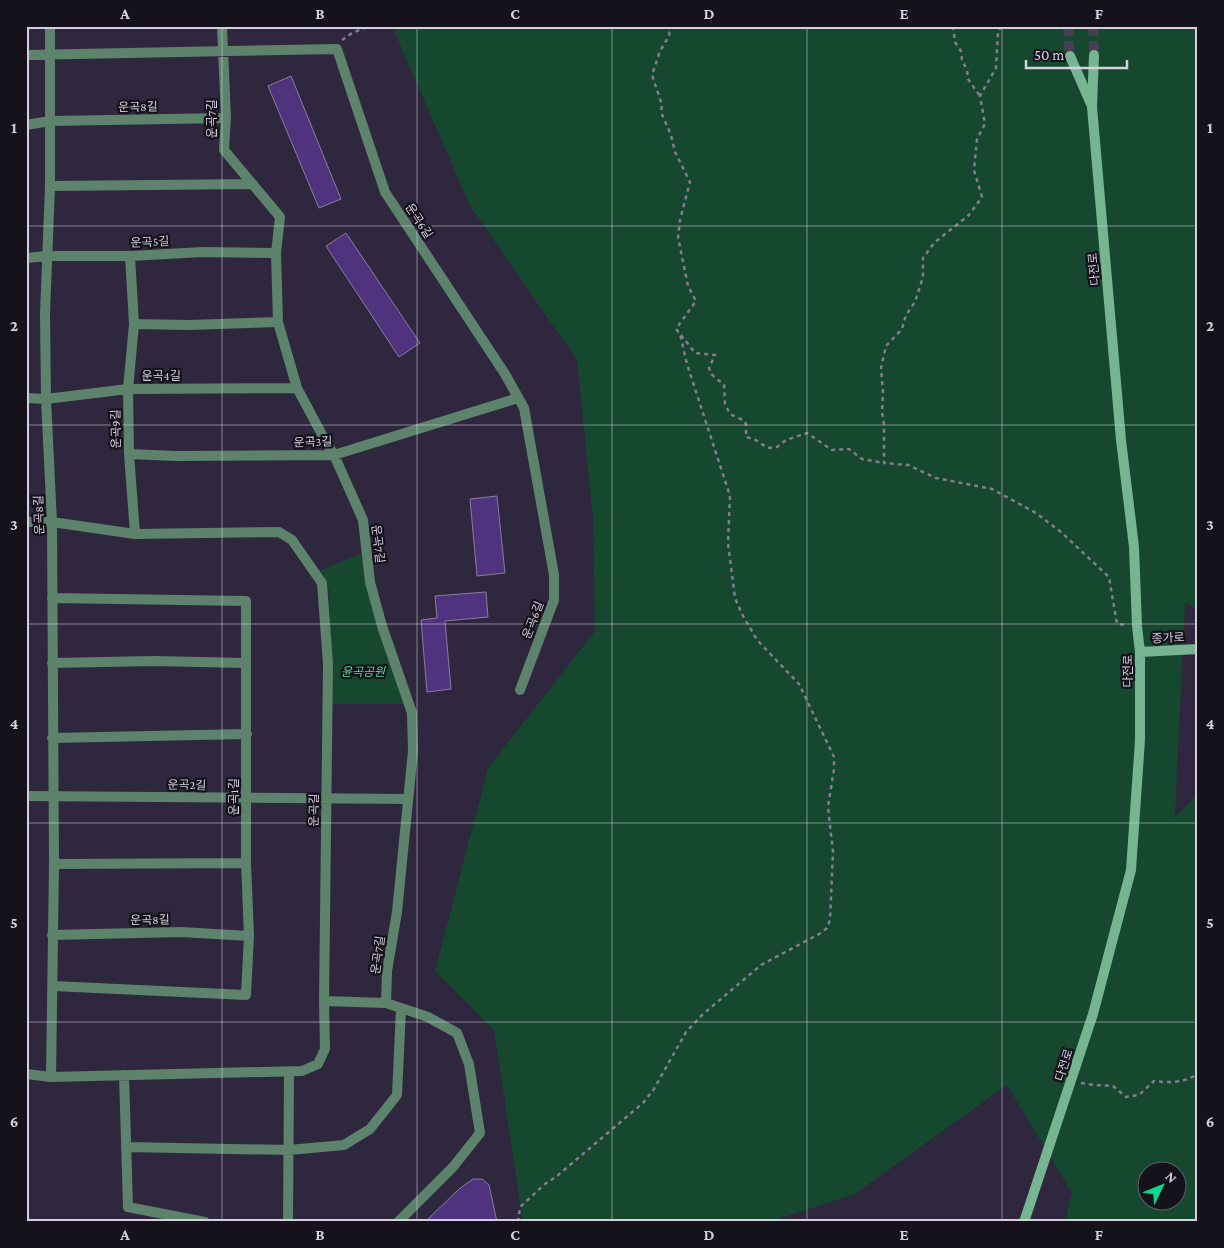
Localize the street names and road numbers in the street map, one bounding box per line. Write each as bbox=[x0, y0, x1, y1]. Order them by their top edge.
street label: 운곡8길 bbox=[118, 100, 158, 114]
street label: 운곡7길 bbox=[205, 100, 219, 138]
street label: 운곡6길 bbox=[402, 201, 436, 241]
street label: 운곡5길 bbox=[130, 234, 170, 250]
street label: 다전로 bbox=[1086, 252, 1102, 286]
street label: 운곡4길 bbox=[141, 369, 181, 383]
street label: 운곡9길 bbox=[109, 409, 123, 449]
street label: 운곡3길 bbox=[293, 434, 333, 450]
street label: 운곡8길 bbox=[31, 495, 47, 535]
street label: 운곡7길 bbox=[369, 524, 387, 564]
street label: 운곡6길 bbox=[519, 599, 547, 641]
street label: 종가로 bbox=[1151, 630, 1185, 646]
street label: 다전로 bbox=[1121, 654, 1135, 688]
street label: 운곡2길 bbox=[167, 778, 207, 792]
street label: 운곡1길 bbox=[227, 778, 241, 816]
street label: 운곡길 bbox=[307, 793, 321, 827]
street label: 운곡8길 bbox=[130, 913, 170, 927]
street label: 운곡7길 bbox=[368, 935, 388, 975]
street label: 다전로 bbox=[1052, 1047, 1076, 1083]

